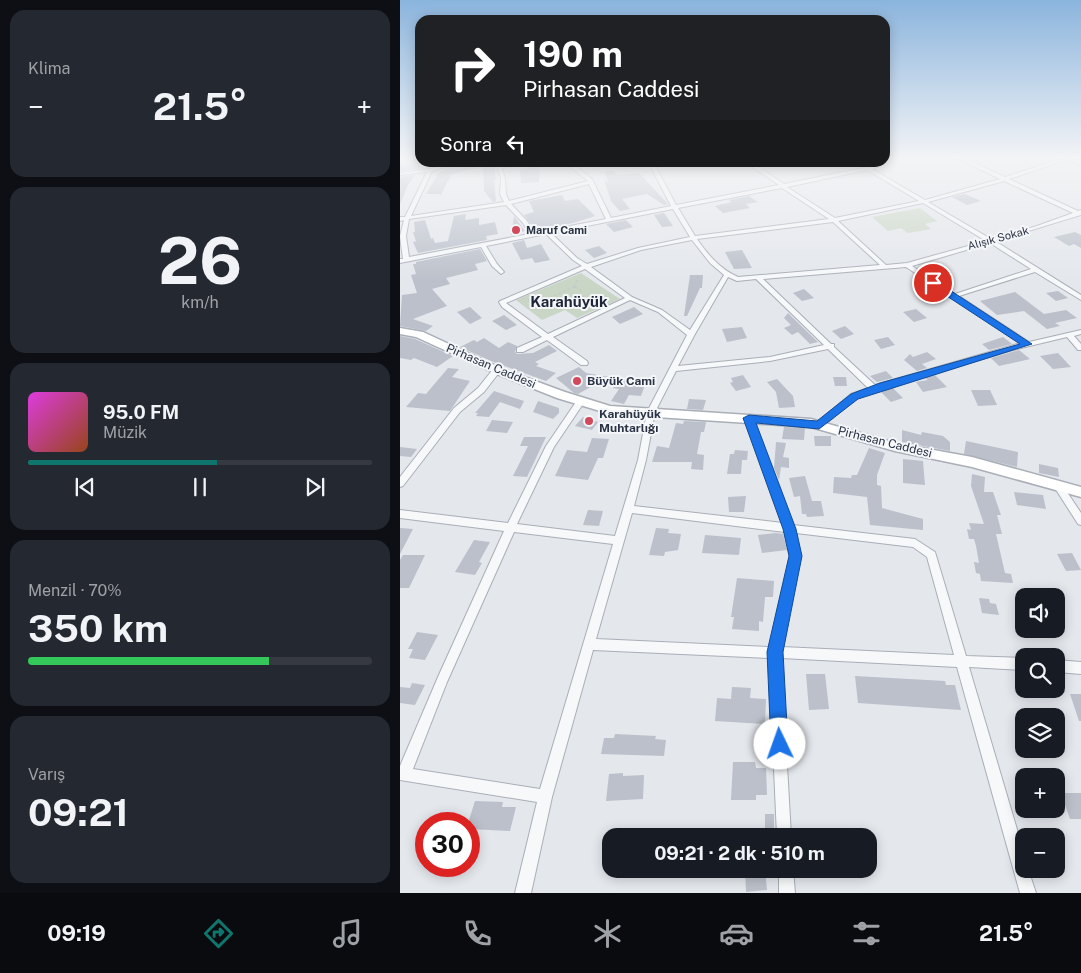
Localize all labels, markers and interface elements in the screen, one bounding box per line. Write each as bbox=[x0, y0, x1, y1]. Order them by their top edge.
text: 190 m bbox=[523, 34, 623, 75]
icon: right bbox=[440, 35, 505, 100]
text: Klima bbox=[28, 59, 70, 78]
text: Pirhasan Caddesi bbox=[523, 76, 699, 102]
text: 21.5° bbox=[153, 84, 247, 129]
text: − bbox=[28, 90, 44, 123]
text: + bbox=[356, 90, 372, 123]
icon: left bbox=[502, 130, 530, 158]
text: Sonra bbox=[440, 133, 492, 155]
text: 26 bbox=[158, 222, 242, 299]
marker: Maruf Cami bbox=[510, 224, 522, 236]
place label: Maruf Cami bbox=[526, 224, 587, 236]
street label: Alışık Sokak bbox=[966, 224, 1030, 253]
pin bbox=[912, 262, 954, 304]
icon: arrive bbox=[919, 269, 947, 297]
text: km/h bbox=[181, 293, 219, 312]
district label: Karahüyük bbox=[530, 293, 608, 310]
street label: Pirhasan Caddesi bbox=[444, 341, 538, 391]
place label: Büyük Cami bbox=[587, 374, 655, 388]
marker: Büyük Cami bbox=[571, 375, 583, 387]
text: 95.0 FM bbox=[103, 401, 179, 423]
place label: Karahüyük Muhtarlığı bbox=[599, 407, 661, 435]
marker: Karahüyük Muhtarlığı bbox=[583, 415, 595, 427]
text: Müzik bbox=[103, 423, 147, 442]
street label: Pirhasan Caddesi bbox=[837, 424, 933, 460]
icon: previous bbox=[71, 473, 99, 501]
icon: pause bbox=[186, 473, 214, 501]
icon: next bbox=[301, 473, 329, 501]
text: Menzil · 70% bbox=[28, 581, 122, 600]
map controls bbox=[1015, 588, 1065, 878]
button: sound bbox=[1015, 588, 1065, 638]
text: 350 km bbox=[28, 606, 168, 651]
button: search bbox=[1015, 648, 1065, 698]
button: layers bbox=[1015, 708, 1065, 758]
position arrow bbox=[753, 717, 805, 769]
text: Varış bbox=[28, 765, 65, 784]
button: + bbox=[1015, 768, 1065, 818]
text: 09:21 bbox=[28, 790, 129, 835]
speed limit sign: 30 bbox=[415, 812, 480, 877]
button: − bbox=[1015, 828, 1065, 878]
text: 09:21 · 2 dk · 510 m bbox=[654, 842, 825, 864]
icon: directions bbox=[201, 916, 236, 951]
icon: music bbox=[330, 916, 365, 951]
icon: phone bbox=[460, 916, 495, 951]
icon: climate bbox=[590, 916, 625, 951]
icon: car bbox=[719, 916, 754, 951]
icon: filters bbox=[849, 916, 884, 951]
text: 09:19 bbox=[47, 920, 106, 946]
text: 21.5° bbox=[979, 920, 1034, 946]

